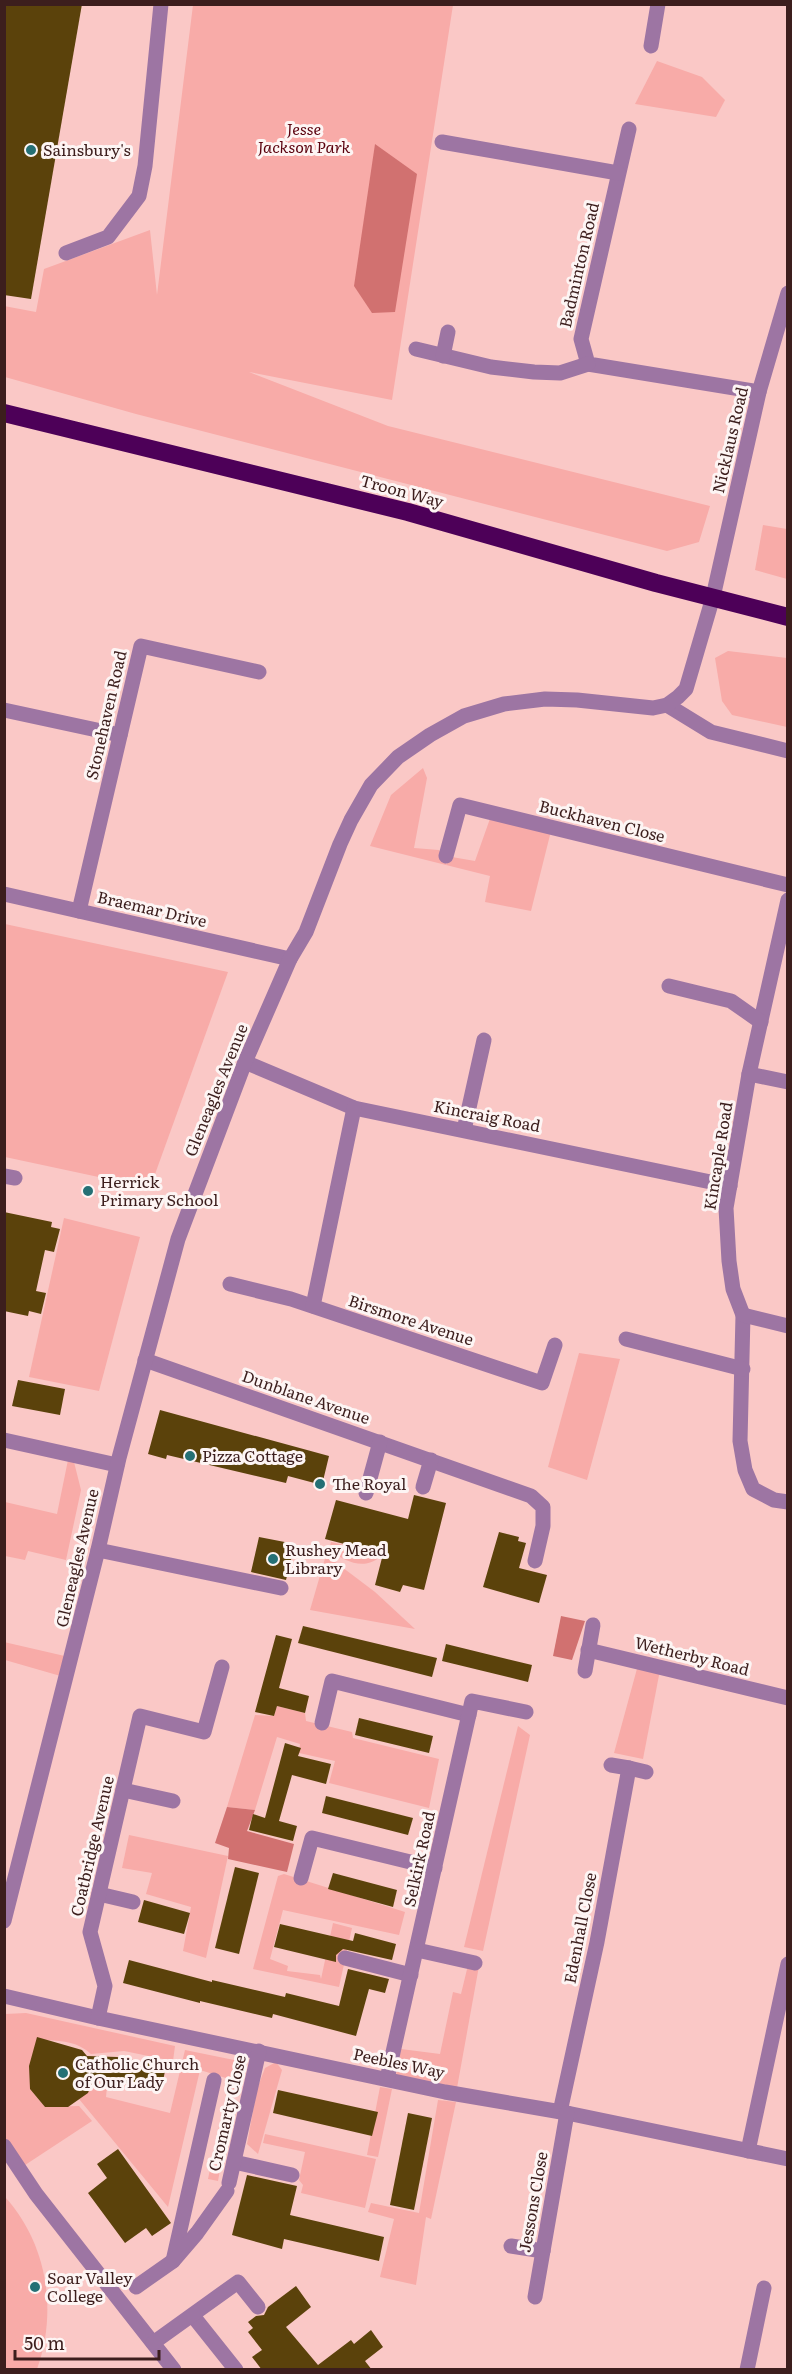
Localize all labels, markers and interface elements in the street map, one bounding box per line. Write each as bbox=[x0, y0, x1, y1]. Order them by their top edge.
park label: Jesse Jackson Park bbox=[258, 116, 351, 158]
place label: Sainsbury's bbox=[43, 137, 131, 161]
marker: Sainsbury's bbox=[24, 143, 38, 157]
street label: Badminton Road bbox=[552, 200, 604, 330]
street label: Nicklaus Road bbox=[705, 384, 753, 495]
street label: Troon Way bbox=[358, 467, 447, 513]
street label: Stonehaven Road bbox=[78, 648, 132, 782]
street label: Buckhaven Close bbox=[537, 793, 668, 847]
street label: Braemar Drive bbox=[95, 884, 209, 932]
street label: Gleneagles Avenue bbox=[177, 1020, 253, 1160]
street label: Kincraig Road bbox=[432, 1093, 543, 1137]
street label: Kincaple Road bbox=[697, 1100, 737, 1212]
place label: Herrick Primary School bbox=[100, 1169, 218, 1211]
marker: Herrick Primary School bbox=[81, 1184, 95, 1198]
street label: Birsmore Avenue bbox=[346, 1287, 477, 1351]
street label: Dunblane Avenue bbox=[239, 1363, 374, 1429]
place label: Pizza Cottage bbox=[202, 1443, 303, 1467]
marker: Pizza Cottage bbox=[183, 1449, 197, 1463]
place label: The Royal bbox=[332, 1471, 406, 1495]
marker: The Royal bbox=[313, 1477, 327, 1491]
street label: Gleneagles Avenue bbox=[48, 1486, 104, 1629]
place label: Rushey Mead Library bbox=[285, 1537, 387, 1579]
marker: Rushey Mead Library bbox=[266, 1552, 280, 1566]
street label: Wetherby Road bbox=[633, 1629, 752, 1681]
street label: Coatbridge Avenue bbox=[63, 1773, 119, 1918]
street label: Selkirk Road bbox=[396, 1809, 440, 1909]
street label: Edenhall Close bbox=[556, 1870, 602, 1985]
street label: Peebles Way bbox=[351, 2041, 448, 2084]
place label: Catholic Church of Our Lady bbox=[75, 2051, 200, 2093]
street label: Cromarty Close bbox=[201, 2052, 251, 2173]
marker: Catholic Church of Our Lady bbox=[56, 2066, 70, 2080]
street label: Jessons Close bbox=[511, 2150, 553, 2254]
place label: Soar Valley College bbox=[47, 2265, 133, 2307]
marker: Soar Valley College bbox=[28, 2280, 42, 2294]
scale bar bbox=[15, 2323, 159, 2361]
text: 50 m bbox=[24, 2329, 65, 2356]

